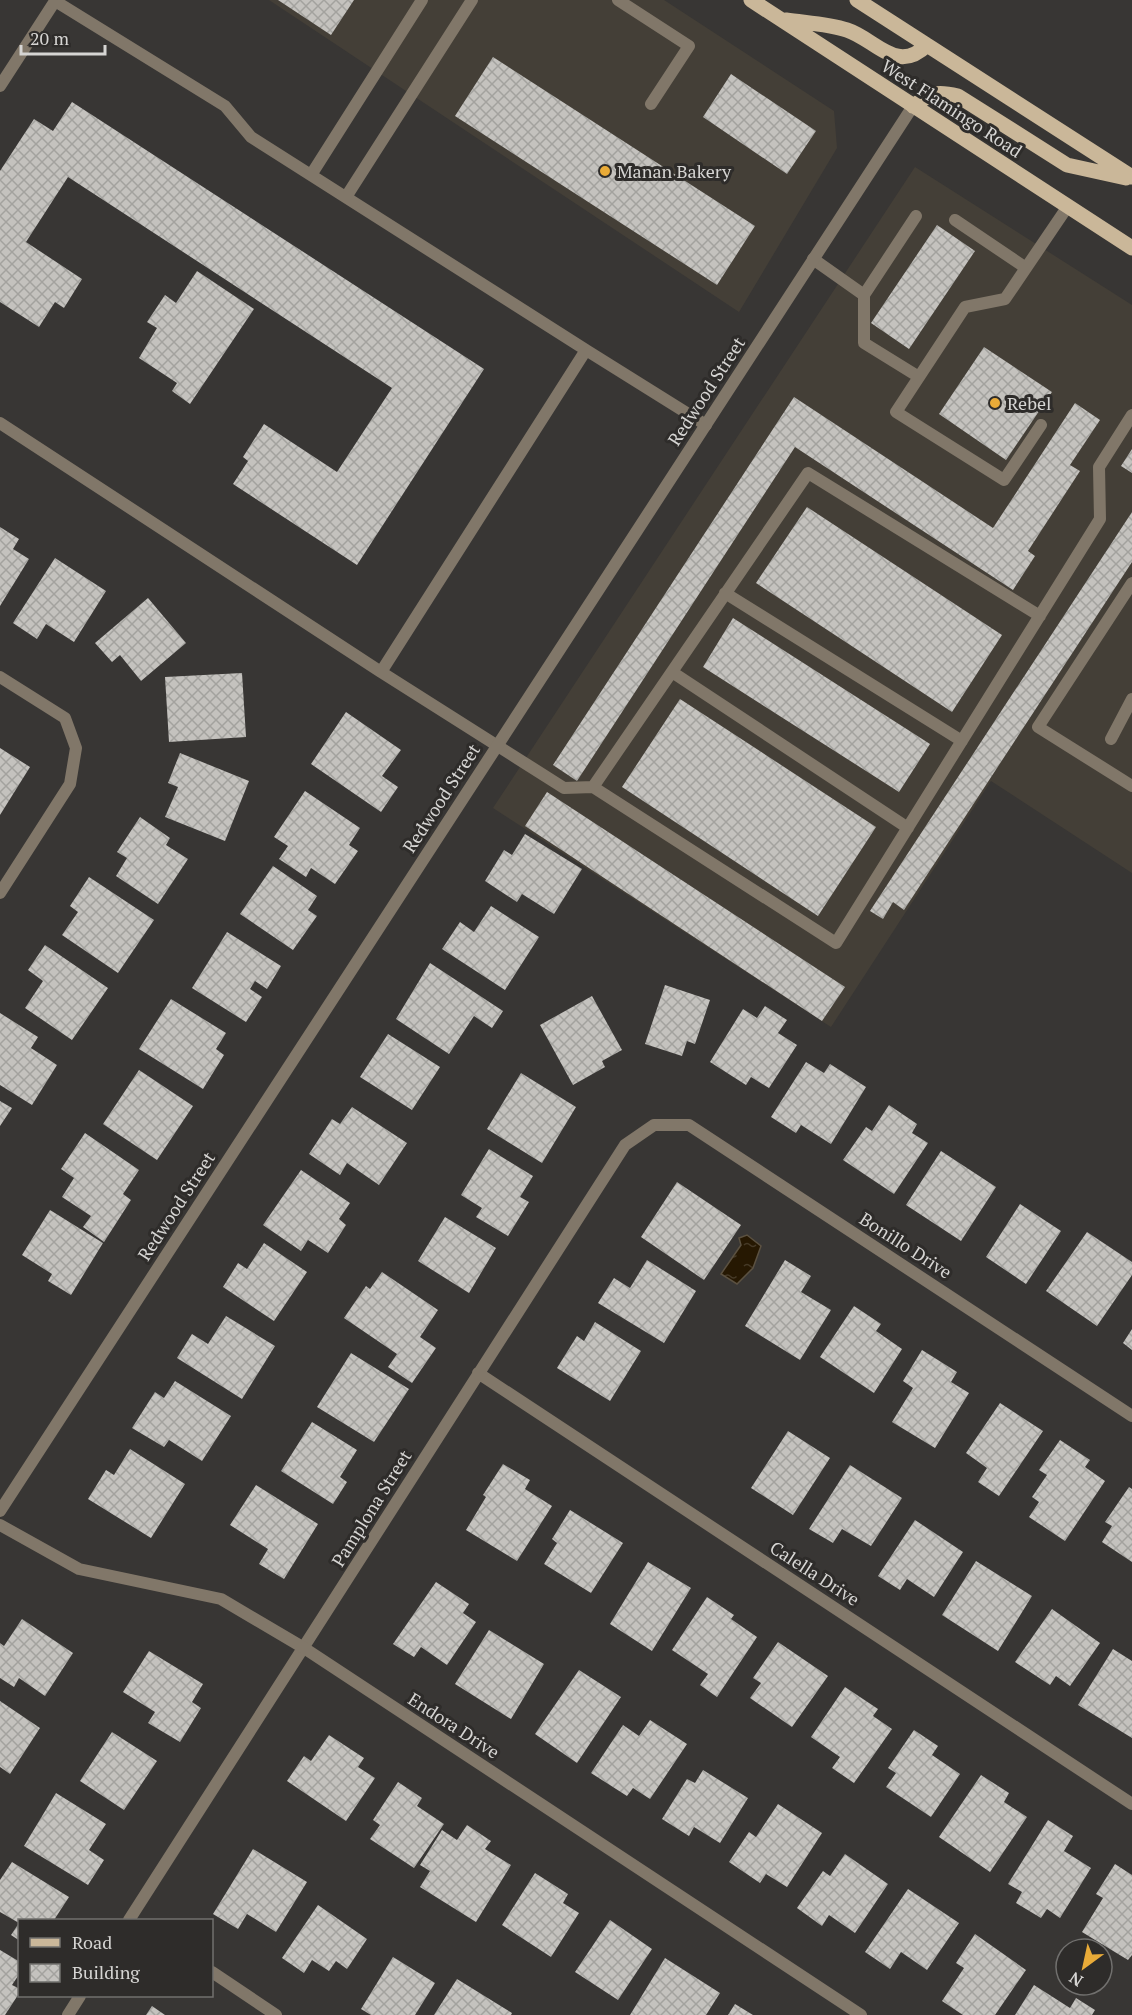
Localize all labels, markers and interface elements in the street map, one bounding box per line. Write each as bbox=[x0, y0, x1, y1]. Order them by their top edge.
scale bar bbox=[21, 18, 105, 56]
text: 20 m bbox=[30, 26, 70, 50]
street label: West Flamingo Road bbox=[877, 53, 1027, 163]
place label: Manan Bakery bbox=[617, 159, 732, 183]
marker: Manan Bakery bbox=[598, 164, 612, 178]
street label: Redwood Street bbox=[662, 332, 750, 450]
place label: Rebel bbox=[1007, 391, 1051, 415]
marker: Rebel bbox=[988, 396, 1002, 410]
street label: Redwood Street bbox=[397, 739, 485, 857]
street label: Redwood Street bbox=[132, 1147, 220, 1265]
street label: Bonillo Drive bbox=[855, 1206, 957, 1284]
street label: Pamplona Street bbox=[326, 1445, 417, 1571]
street label: Calella Drive bbox=[766, 1535, 864, 1611]
street label: Endora Drive bbox=[404, 1686, 504, 1764]
legend bbox=[18, 1919, 213, 1997]
text: Road bbox=[72, 1930, 112, 1954]
north arrow bbox=[1054, 1937, 1114, 1997]
text: Building bbox=[72, 1960, 140, 1984]
text: N bbox=[1065, 1967, 1087, 1992]

